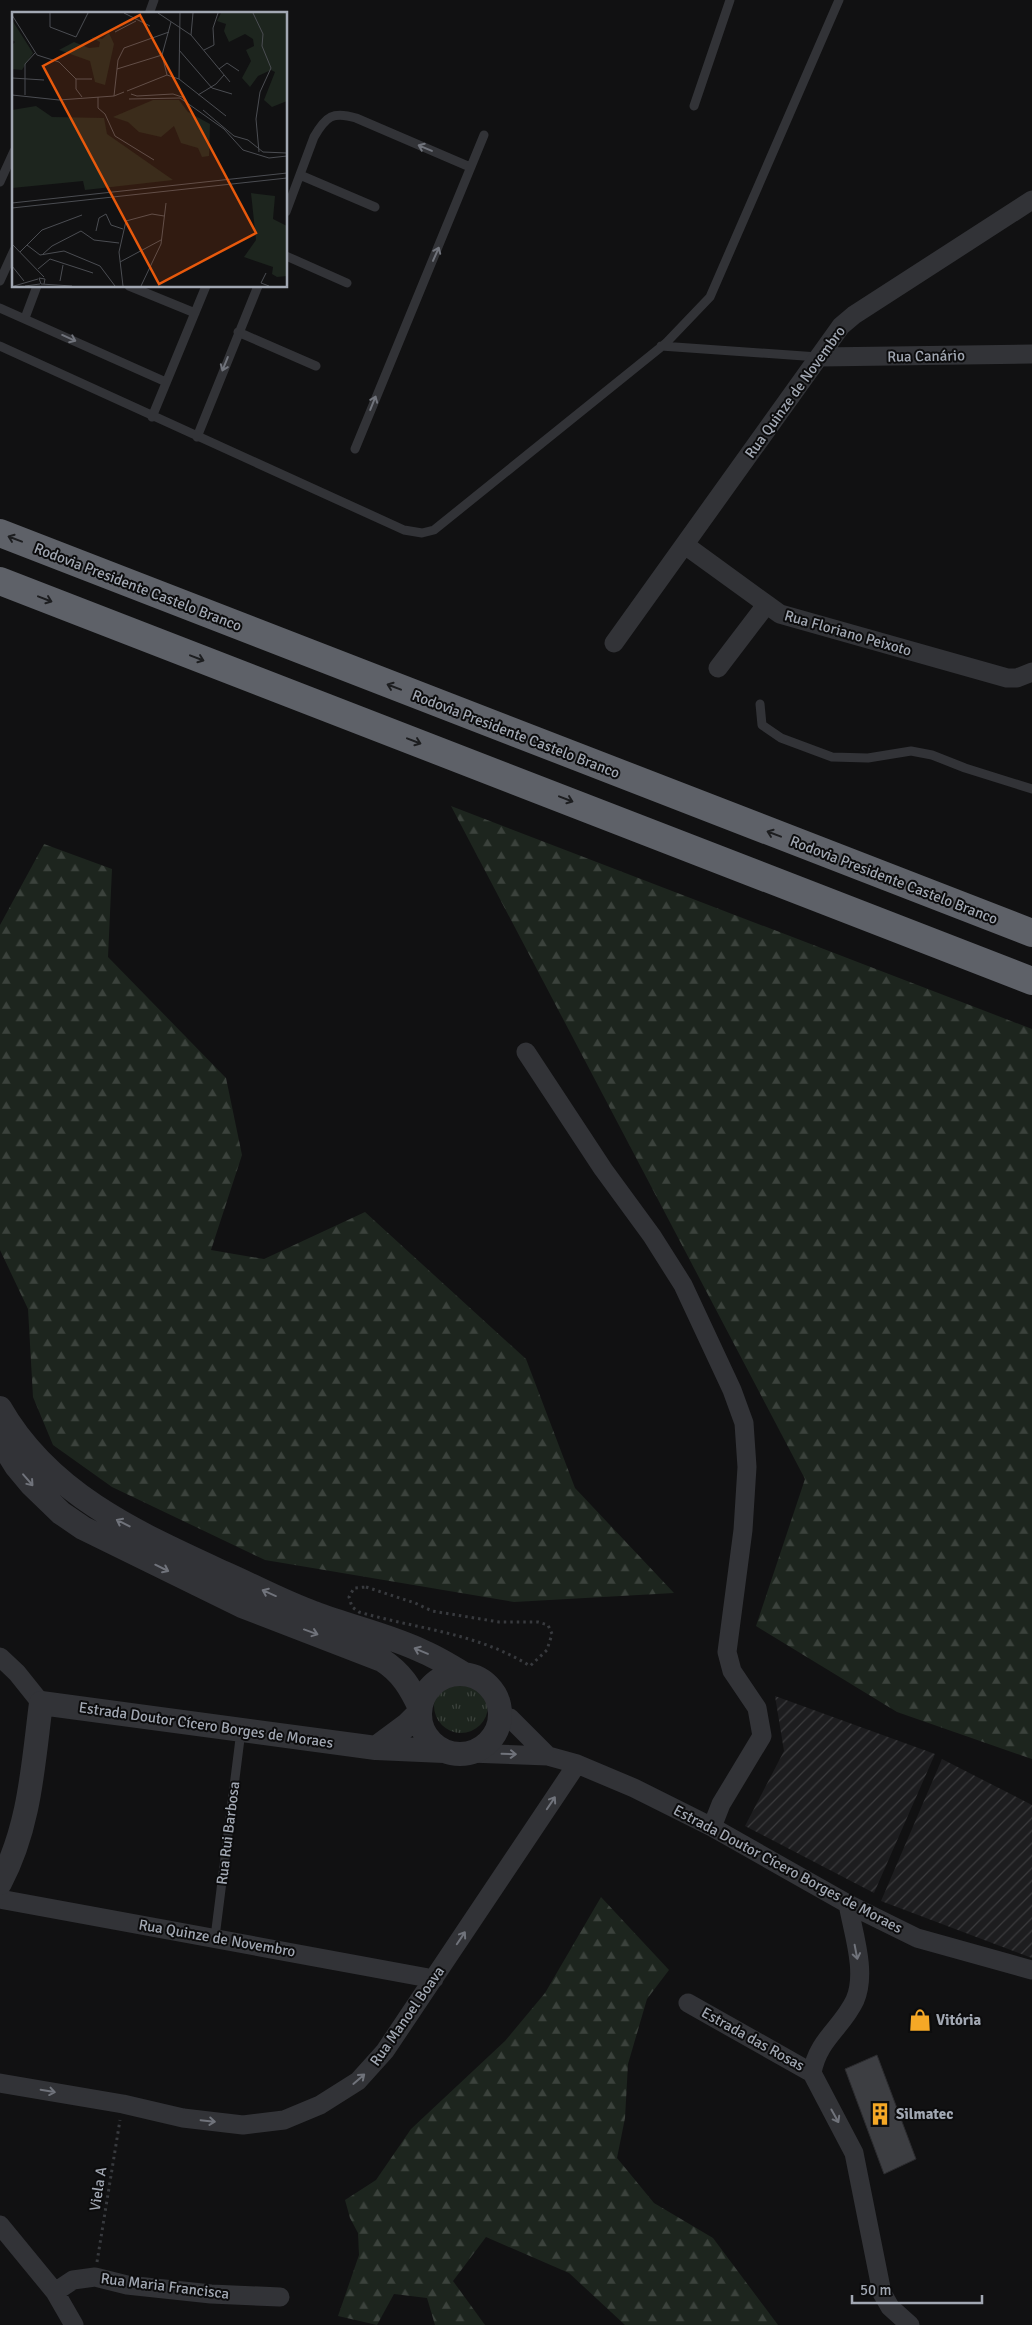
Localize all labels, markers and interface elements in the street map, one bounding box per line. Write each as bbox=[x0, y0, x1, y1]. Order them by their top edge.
inset map bbox=[12, 12, 288, 288]
one-way arrow bbox=[418, 142, 433, 152]
one-way arrow bbox=[432, 247, 442, 262]
street label: Rua Quinze de Novembro bbox=[741, 322, 849, 462]
one-way arrow bbox=[61, 334, 76, 344]
street label: Rua Canário bbox=[887, 346, 965, 366]
one-way arrow bbox=[220, 356, 230, 371]
one-way arrow bbox=[368, 396, 378, 411]
one-way arrow bbox=[7, 534, 23, 543]
street label: Rodovia Presidente Castelo Branco bbox=[32, 539, 245, 635]
one-way arrow bbox=[37, 595, 53, 604]
street label: Rua Floriano Peixoto bbox=[782, 606, 914, 660]
one-way arrow bbox=[189, 653, 204, 663]
one-way arrow bbox=[387, 682, 402, 691]
street label: Rodovia Presidente Castelo Branco bbox=[410, 686, 623, 782]
one-way arrow bbox=[406, 737, 421, 746]
one-way arrow bbox=[558, 795, 573, 804]
one-way arrow bbox=[767, 828, 782, 837]
street label: Rodovia Presidente Castelo Branco bbox=[788, 832, 1001, 928]
one-way arrow bbox=[22, 1473, 33, 1486]
one-way arrow bbox=[116, 1518, 131, 1527]
one-way arrow bbox=[155, 1563, 170, 1573]
one-way arrow bbox=[262, 1588, 277, 1597]
one-way arrow bbox=[303, 1628, 319, 1637]
one-way arrow bbox=[414, 1646, 429, 1655]
street label: Estrada Doutor Cícero Borges de Moraes bbox=[78, 1698, 335, 1752]
one-way arrow bbox=[501, 1750, 517, 1759]
street label: Rua Rui Barbosa bbox=[213, 1780, 243, 1886]
one-way arrow bbox=[546, 1796, 556, 1810]
street label: Estrada Doutor Cícero Borges de Moraes bbox=[670, 1801, 906, 1937]
street label: Rua Quinze de Novembro bbox=[137, 1915, 297, 1961]
one-way arrow bbox=[456, 1931, 466, 1945]
one-way arrow bbox=[852, 1944, 862, 1960]
street label: Rua Manoel Boava bbox=[366, 1963, 448, 2069]
street label: Estrada das Rosas bbox=[698, 2003, 808, 2075]
shop icon: Vitória bbox=[907, 2007, 933, 2033]
place label: Vitória bbox=[936, 2011, 982, 2029]
one-way arrow bbox=[352, 2073, 365, 2085]
one-way arrow bbox=[40, 2087, 56, 2097]
building icon: Silmatec bbox=[867, 2101, 893, 2127]
place label: Silmatec bbox=[896, 2105, 953, 2123]
one-way arrow bbox=[830, 2109, 840, 2124]
one-way arrow bbox=[199, 2116, 215, 2126]
street label: Viela A bbox=[86, 2166, 110, 2212]
street label: Rua Maria Francisca bbox=[100, 2269, 230, 2303]
scale bar bbox=[852, 2272, 982, 2304]
text: 50 m bbox=[860, 2281, 891, 2299]

